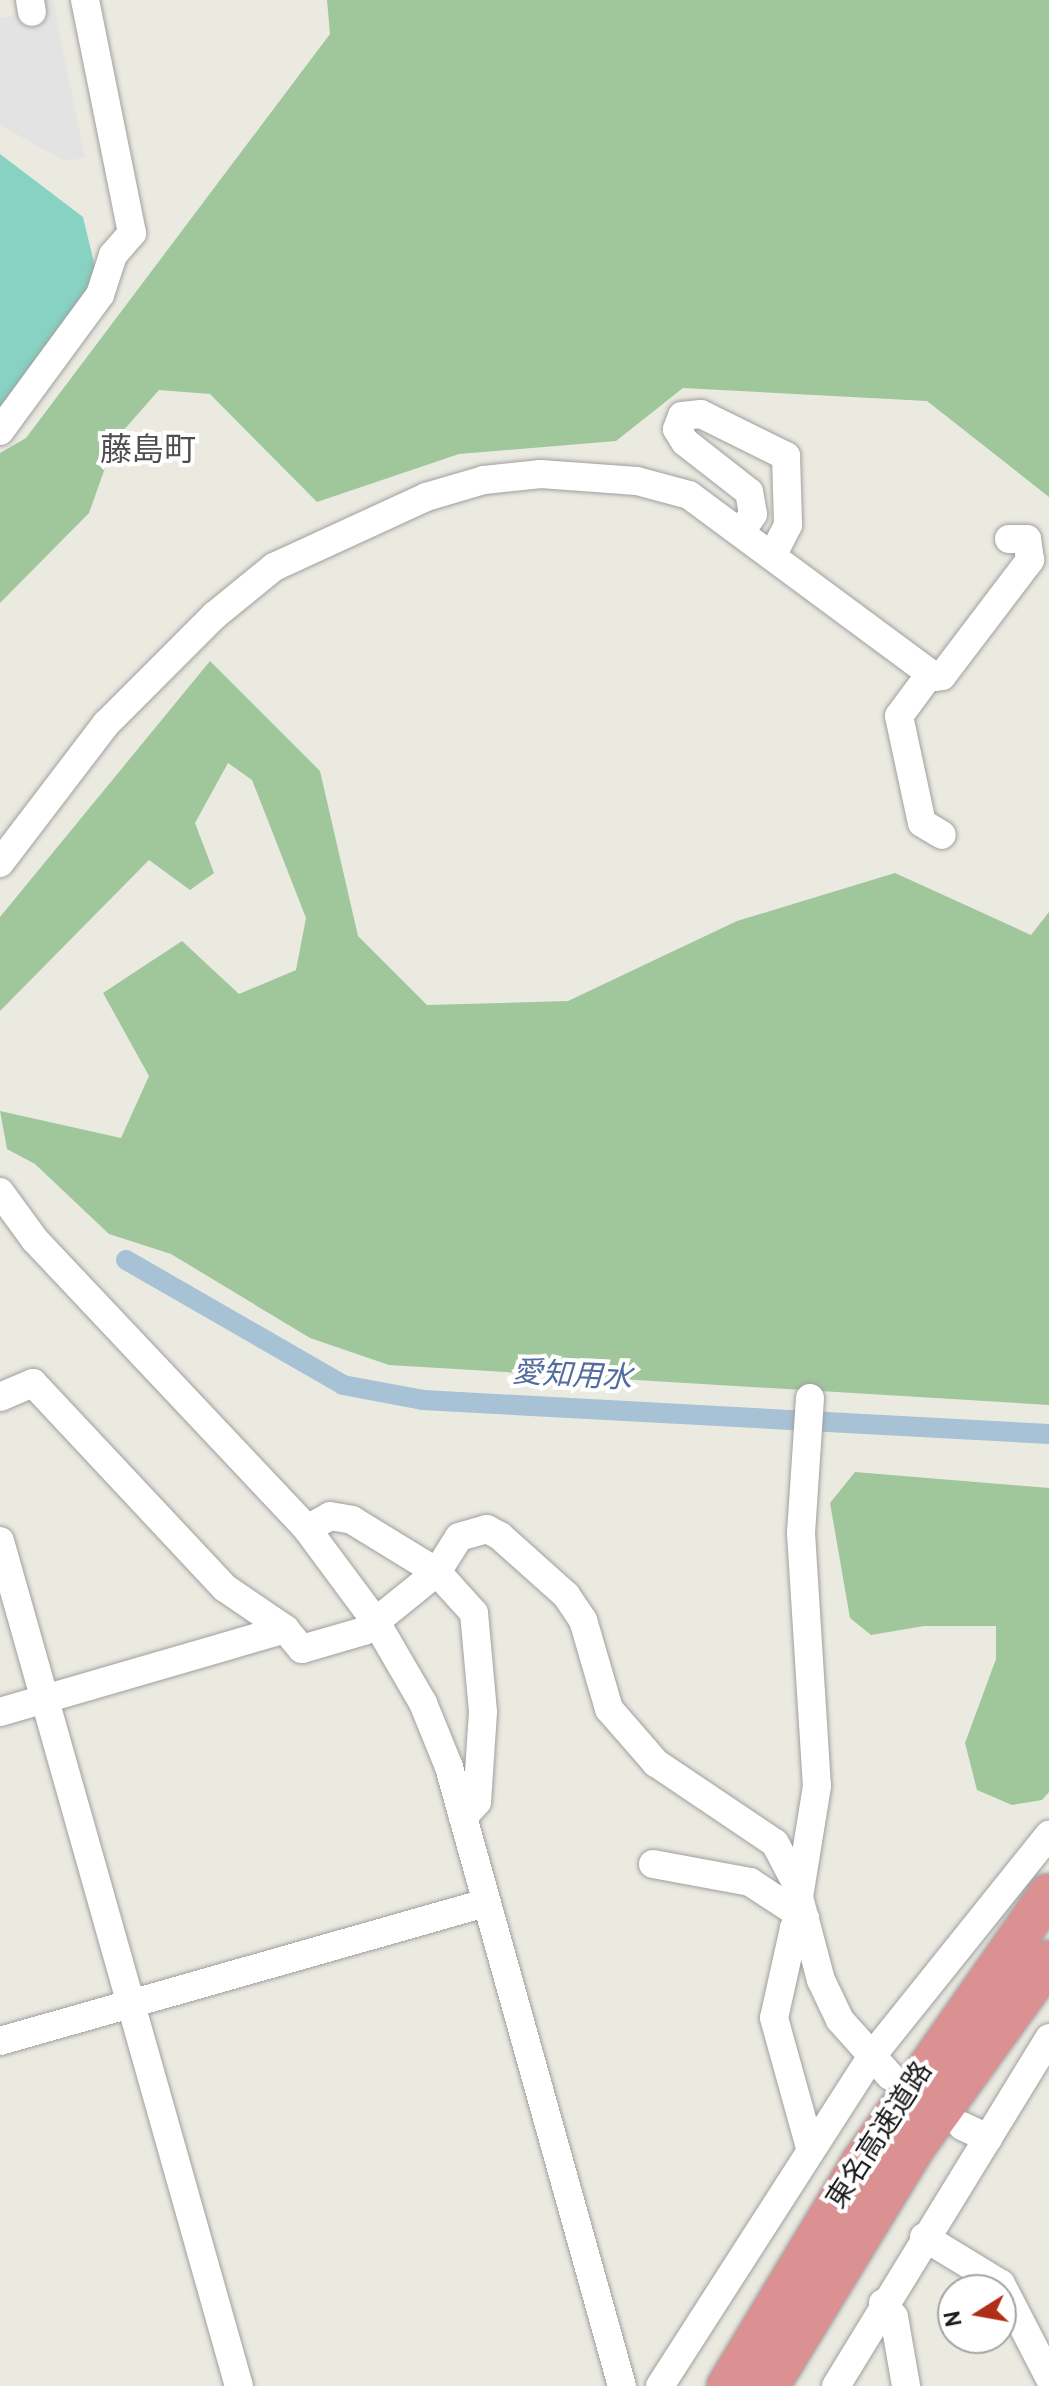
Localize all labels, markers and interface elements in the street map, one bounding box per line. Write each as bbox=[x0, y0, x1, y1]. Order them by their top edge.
district label: 藤島町 bbox=[100, 433, 196, 471]
water label: 愛知用水 bbox=[511, 1357, 633, 1399]
street label: 東名高速道路 bbox=[821, 2056, 941, 2216]
north arrow bbox=[937, 2274, 1017, 2354]
text: N bbox=[940, 2308, 970, 2329]

